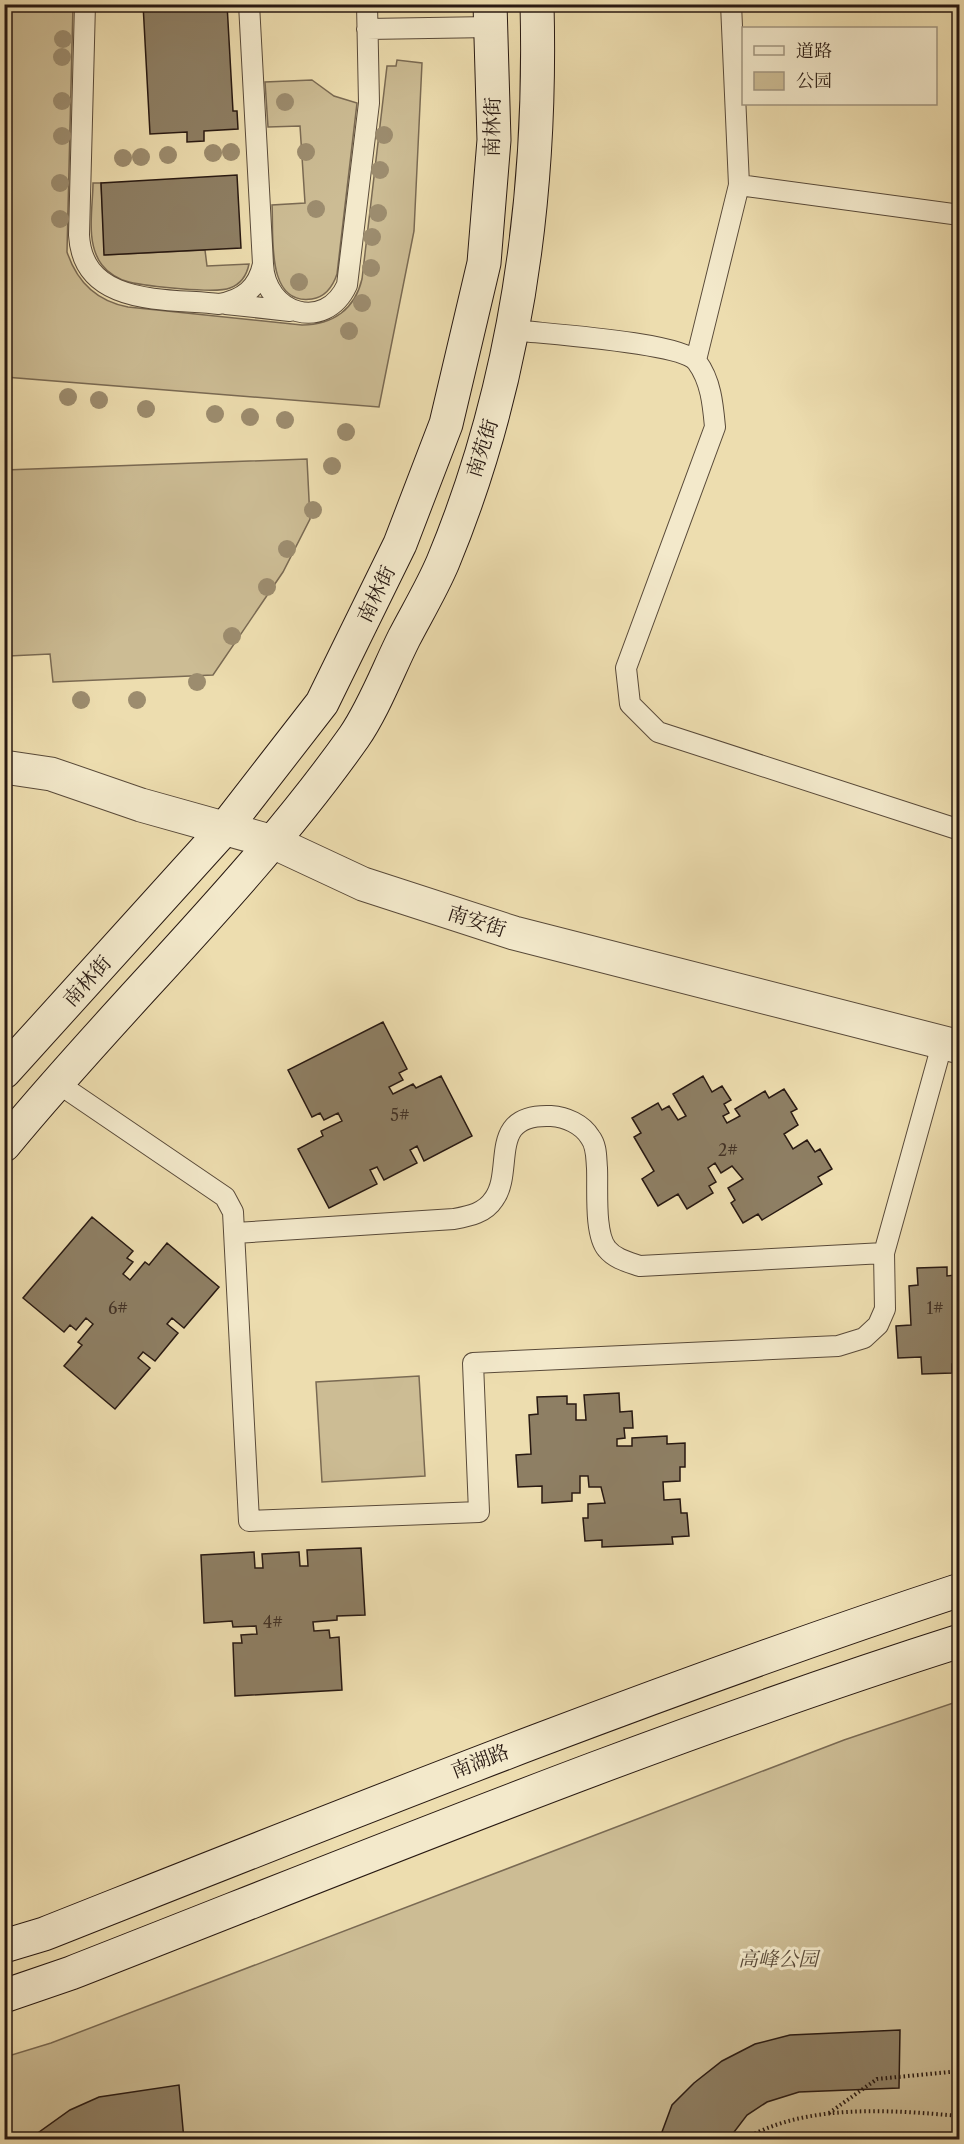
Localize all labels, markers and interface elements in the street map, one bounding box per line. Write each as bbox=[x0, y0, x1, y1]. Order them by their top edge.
legend bbox=[742, 27, 937, 105]
text: 道路 bbox=[796, 40, 832, 62]
text: 公园 bbox=[796, 70, 832, 92]
street label: 南林街 bbox=[479, 97, 505, 157]
street label: 南苑街 bbox=[461, 416, 503, 480]
street label: 南林街 bbox=[352, 562, 400, 626]
street label: 南安街 bbox=[445, 900, 509, 942]
street label: 南林街 bbox=[58, 951, 116, 1011]
house number: 5# bbox=[390, 1105, 410, 1125]
house number: 2# bbox=[718, 1140, 738, 1160]
house number: 6# bbox=[108, 1298, 128, 1318]
house number: 1# bbox=[926, 1298, 944, 1318]
house number: 4# bbox=[263, 1612, 283, 1632]
street label: 南湖路 bbox=[448, 1739, 512, 1783]
park label: 高峰公园 bbox=[738, 1947, 821, 1971]

